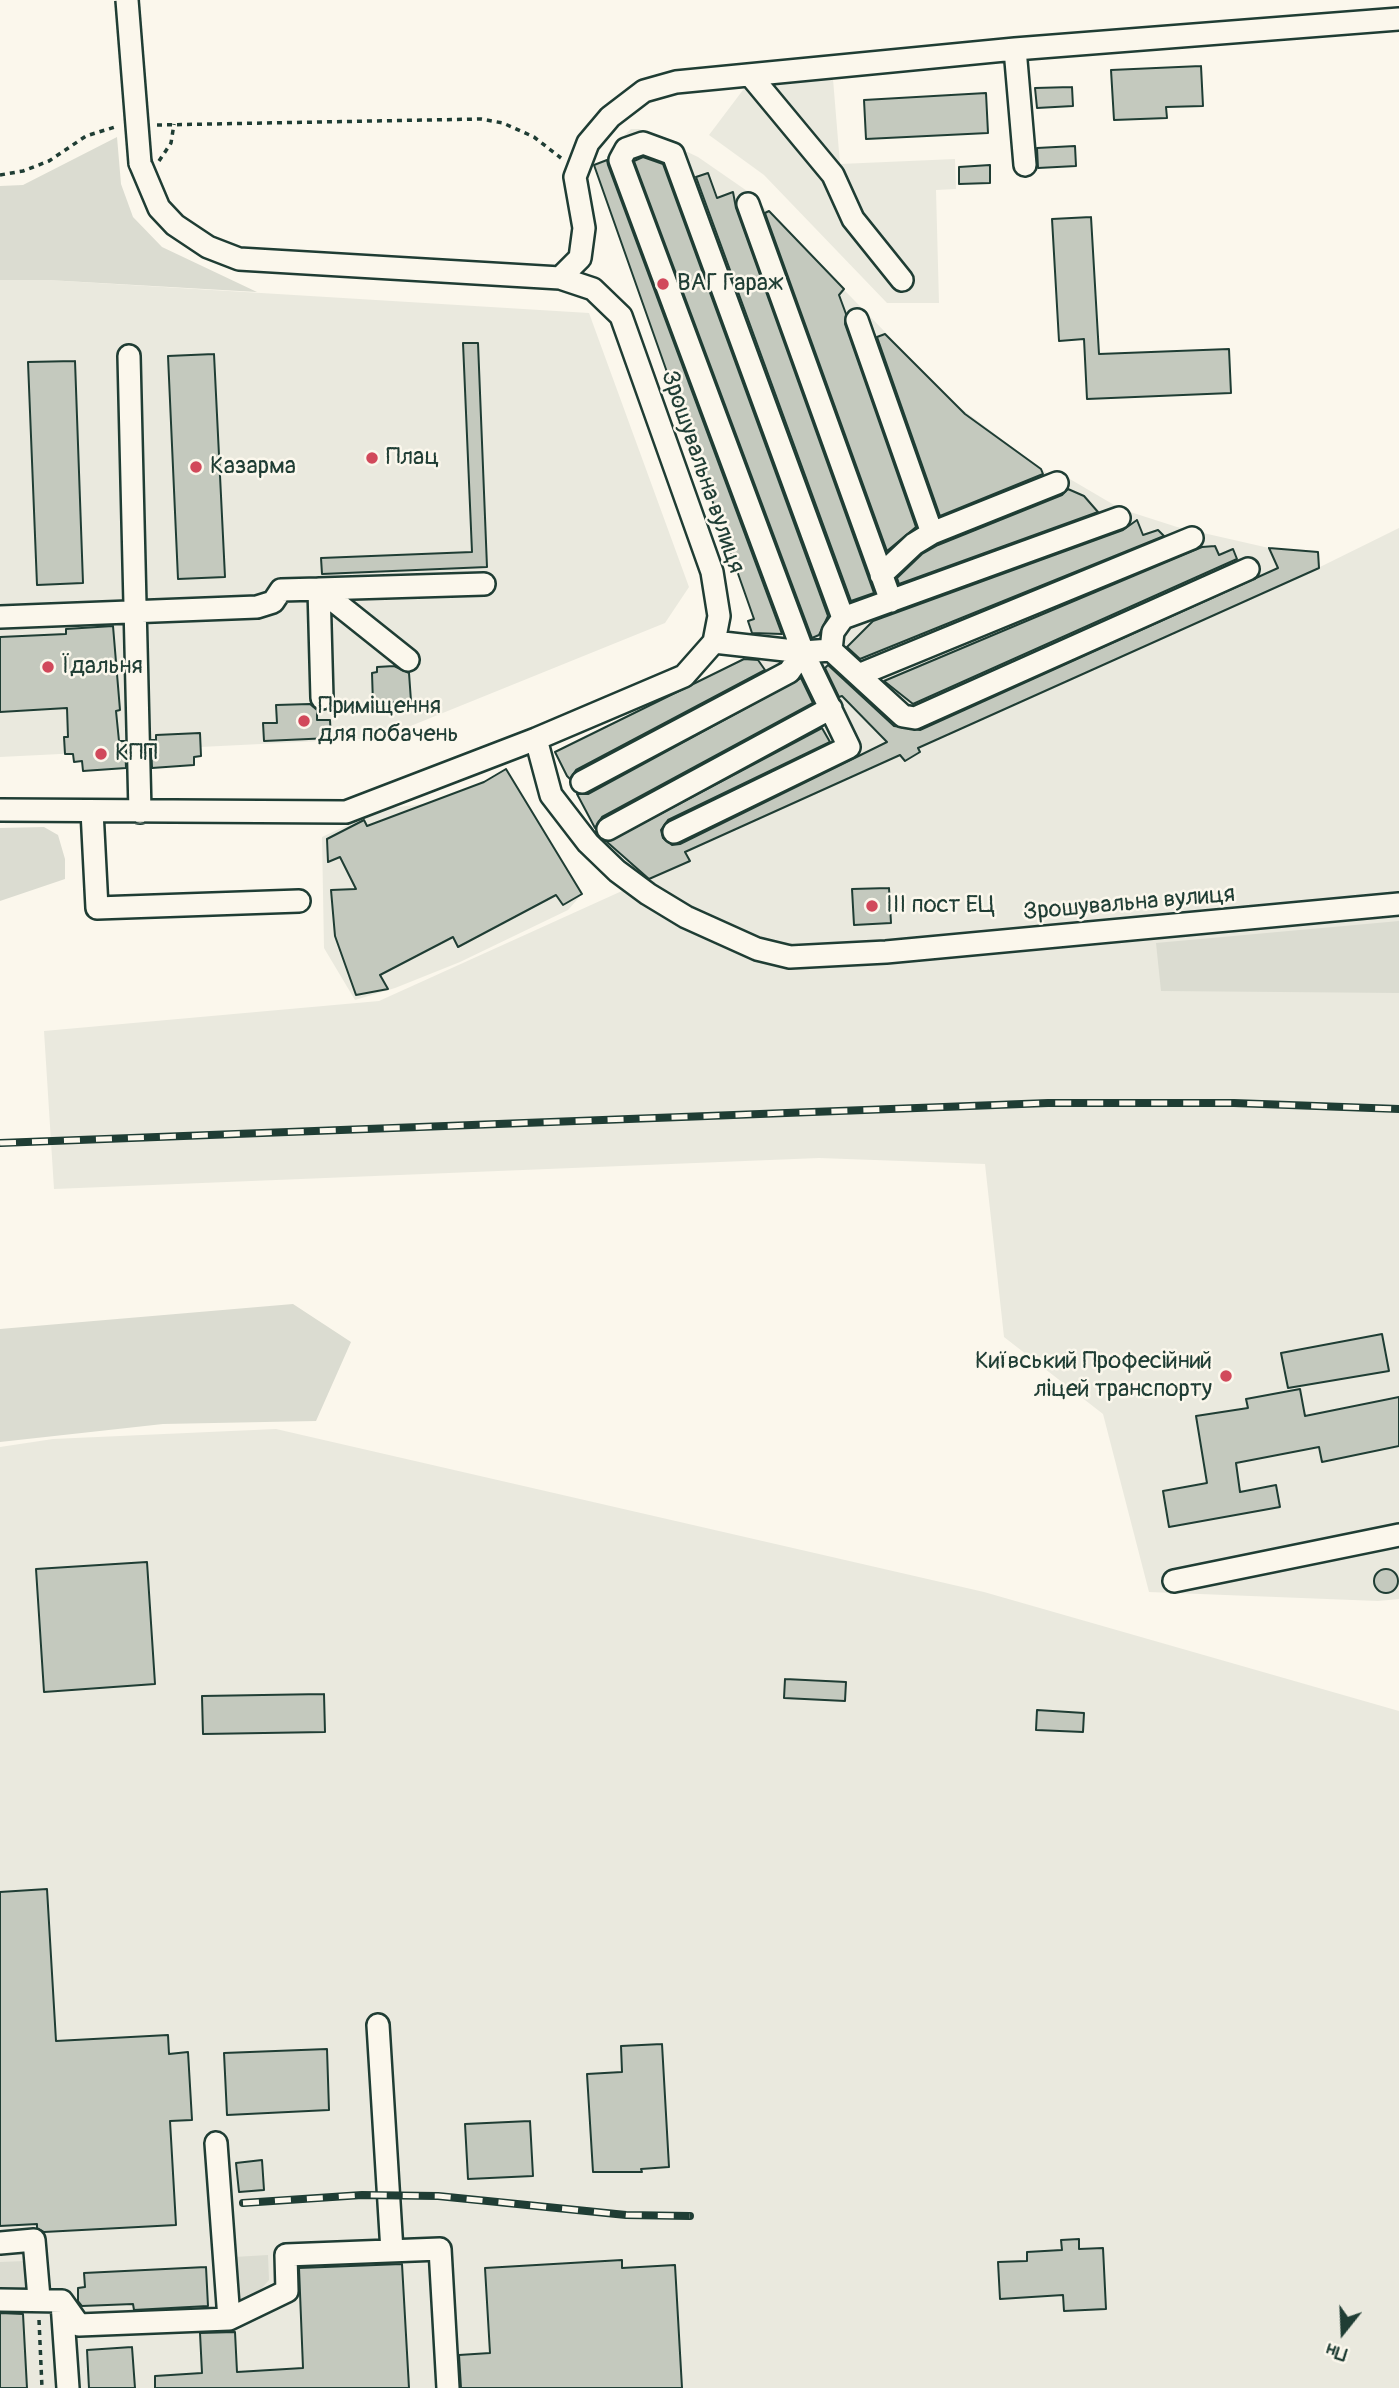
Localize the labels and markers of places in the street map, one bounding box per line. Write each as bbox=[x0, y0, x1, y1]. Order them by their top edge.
place label: ВАГ Гараж bbox=[677, 270, 783, 298]
marker: ВАГ Гараж bbox=[655, 276, 671, 292]
place label: Плац bbox=[386, 444, 439, 472]
marker: Плац bbox=[364, 450, 380, 466]
place label: Казарма bbox=[210, 453, 296, 481]
marker: Казарма bbox=[188, 459, 204, 475]
place label: Їдальня bbox=[62, 653, 143, 681]
marker: Їдальня bbox=[40, 659, 56, 675]
place label: Приміщення для побачень bbox=[318, 693, 459, 749]
marker: Приміщення для побачень bbox=[296, 713, 312, 729]
place label: КПП bbox=[115, 740, 158, 768]
marker: КПП bbox=[93, 746, 109, 762]
place label: III пост ЕЦ bbox=[886, 892, 995, 920]
marker: III пост ЕЦ bbox=[864, 898, 880, 914]
place label: Київський Професійний ліцей транспорту bbox=[975, 1348, 1212, 1404]
marker: Київський Професійний ліцей транспорту bbox=[1218, 1368, 1234, 1384]

